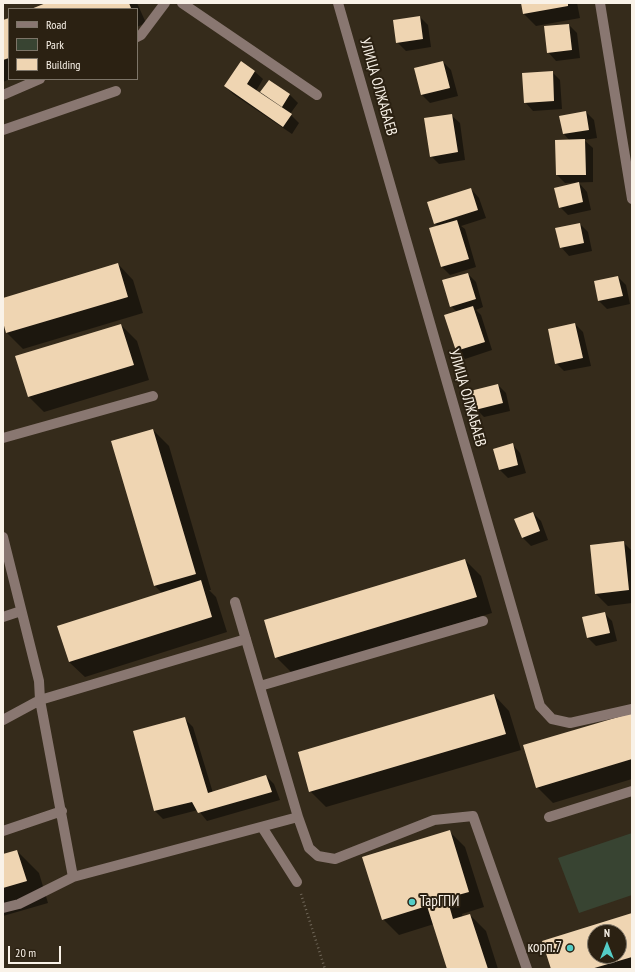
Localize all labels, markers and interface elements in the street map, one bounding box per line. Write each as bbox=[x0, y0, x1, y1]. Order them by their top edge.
legend bbox=[8, 8, 138, 80]
text: Road bbox=[46, 17, 66, 32]
street label: УЛИЦА ОЛЖАБАЕВ bbox=[355, 36, 401, 138]
text: Park bbox=[46, 37, 64, 52]
text: Building bbox=[46, 57, 81, 72]
street label: УЛИЦА ОЛЖАБАЕВ bbox=[444, 347, 490, 449]
place label: ТарГПИ bbox=[420, 893, 459, 911]
marker: ТарГПИ bbox=[407, 897, 417, 907]
north arrow bbox=[587, 924, 627, 964]
text: N bbox=[604, 926, 610, 940]
scale bar bbox=[10, 938, 63, 964]
place label: корп.7 bbox=[527, 939, 562, 957]
marker: корп.7 bbox=[565, 943, 575, 953]
text: 20 m bbox=[15, 945, 36, 960]

